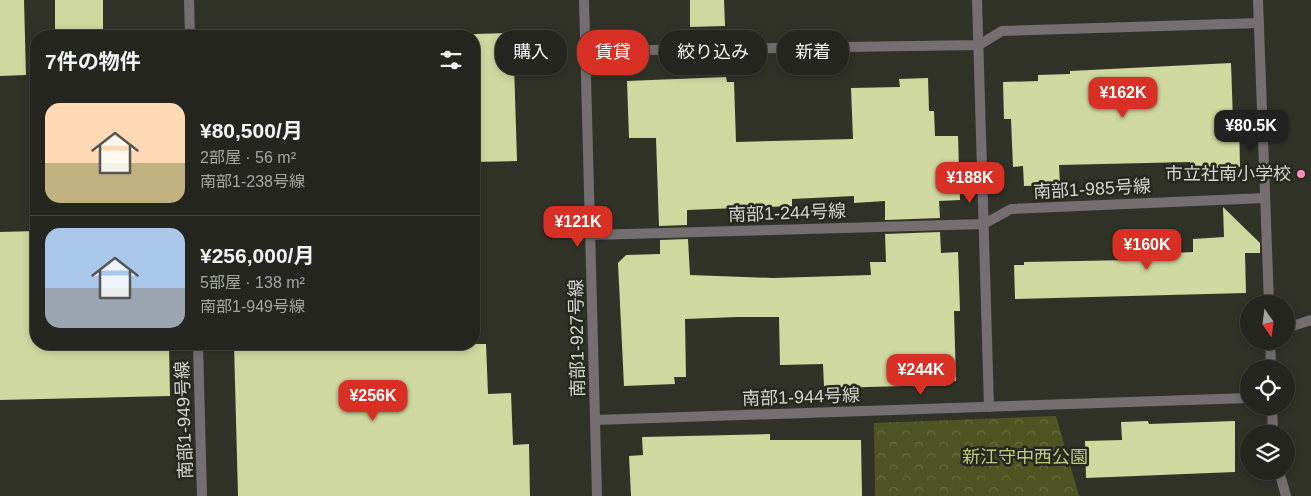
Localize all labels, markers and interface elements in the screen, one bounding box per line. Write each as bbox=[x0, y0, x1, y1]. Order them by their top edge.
chip: 購入 bbox=[495, 30, 567, 75]
chip: 賃貸 bbox=[577, 30, 649, 75]
chip: 絞り込み bbox=[659, 30, 767, 75]
chip: 新着 bbox=[777, 30, 849, 75]
icon: filters bbox=[437, 46, 465, 74]
text: 7件の物件 bbox=[45, 50, 141, 73]
pin: ¥162K bbox=[1088, 76, 1158, 119]
text: ¥162K bbox=[1099, 84, 1147, 101]
pin: ¥80.5K bbox=[1210, 110, 1292, 152]
text: ¥80.5K bbox=[1225, 117, 1277, 134]
text: ¥80,500/月 bbox=[200, 119, 303, 142]
icon: home bbox=[85, 123, 145, 183]
text: 2部屋 · 56 m² bbox=[200, 149, 296, 166]
pin: ¥188K bbox=[935, 162, 1005, 204]
place label: 市立社南小学校 bbox=[1165, 164, 1291, 184]
marker: 市立社南小学校 bbox=[1295, 168, 1307, 180]
text: ¥188K bbox=[946, 169, 994, 186]
text: 南部1-238号線 bbox=[200, 173, 305, 190]
street label: 南部1-985号線 bbox=[1033, 176, 1151, 202]
street label: 南部1-244号線 bbox=[728, 201, 846, 225]
pin: ¥121K bbox=[543, 206, 613, 248]
text: ¥121K bbox=[554, 213, 602, 230]
pin: ¥160K bbox=[1112, 228, 1182, 271]
text: ¥160K bbox=[1123, 236, 1171, 253]
text: ¥256,000/月 bbox=[200, 244, 314, 267]
icon: home bbox=[85, 248, 145, 308]
text: 5部屋 · 138 m² bbox=[200, 274, 305, 291]
street label: 南部1-927号線 bbox=[566, 279, 588, 397]
north arrow bbox=[1240, 295, 1295, 350]
map controls bbox=[1240, 295, 1295, 480]
text: 南部1-949号線 bbox=[200, 298, 305, 315]
pin: ¥244K bbox=[886, 354, 956, 396]
button: locate bbox=[1240, 360, 1295, 415]
street label: 南部1-949号線 bbox=[172, 361, 196, 479]
text: ¥244K bbox=[897, 361, 945, 378]
pin: ¥256K bbox=[338, 380, 408, 422]
street label: 南部1-944号線 bbox=[742, 385, 860, 409]
text: ¥256K bbox=[349, 387, 397, 404]
button: layers bbox=[1240, 425, 1295, 480]
park label: 新江守中西公園 bbox=[962, 447, 1088, 467]

